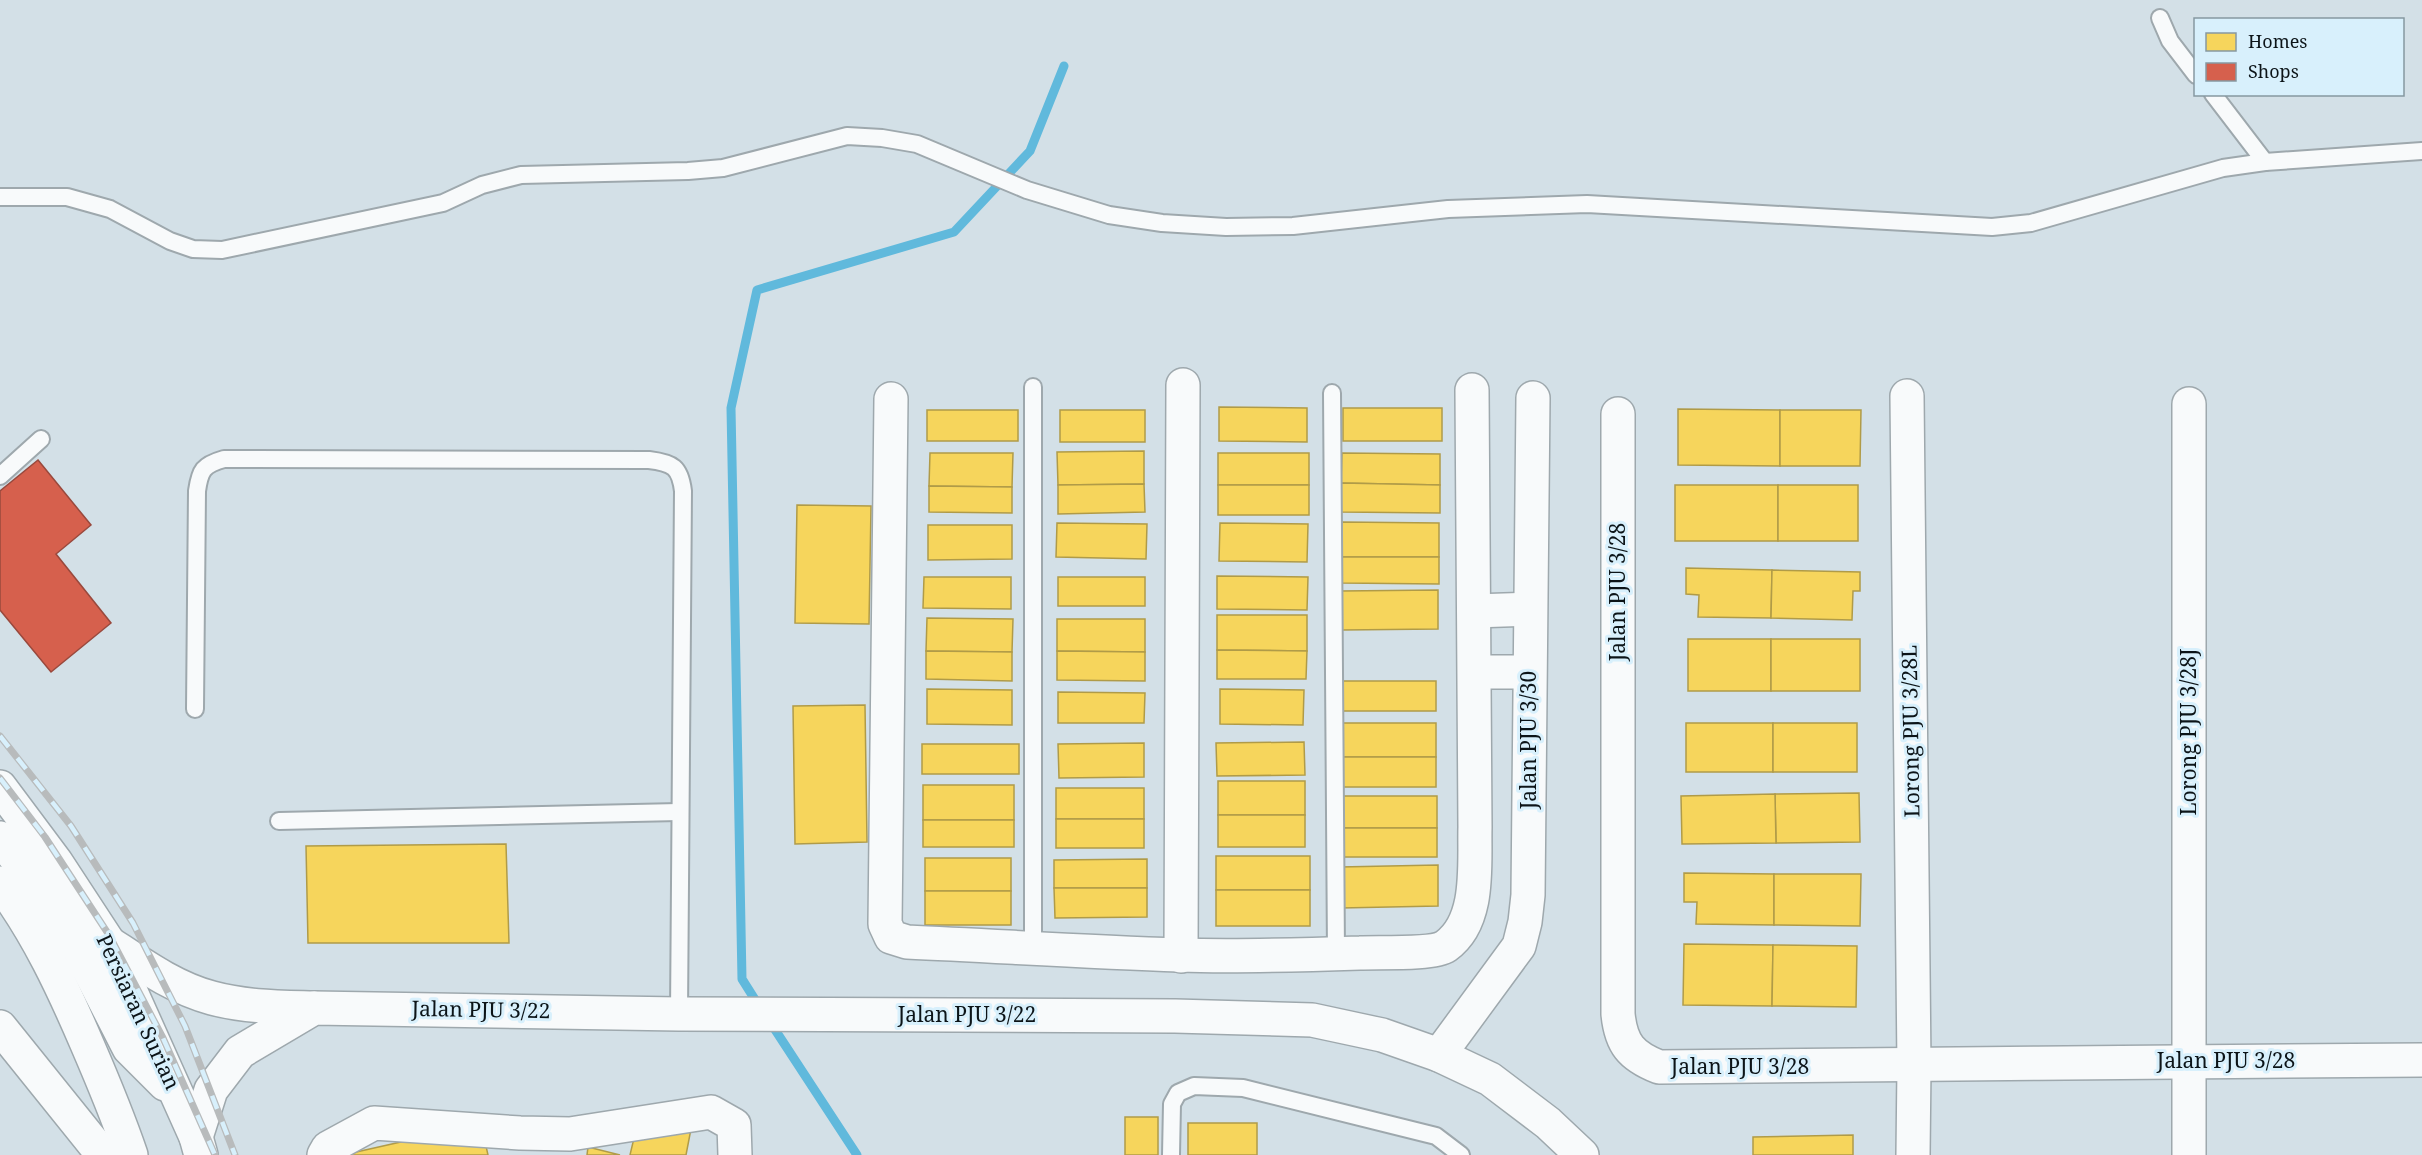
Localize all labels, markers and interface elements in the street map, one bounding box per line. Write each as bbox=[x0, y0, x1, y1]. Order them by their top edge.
legend bbox=[2194, 18, 2404, 96]
text: Homes bbox=[2248, 29, 2307, 53]
text: Shops bbox=[2248, 59, 2299, 83]
street label: Jalan PJU 3/28 bbox=[1603, 523, 1631, 662]
street label: Lorong PJU 3/28L bbox=[1894, 645, 1926, 818]
street label: Lorong PJU 3/28J bbox=[2174, 649, 2202, 815]
street label: Jalan PJU 3/30 bbox=[1514, 671, 1542, 810]
street label: Persiaran Surian bbox=[91, 929, 187, 1094]
street label: Jalan PJU 3/22 bbox=[410, 994, 551, 1024]
street label: Jalan PJU 3/22 bbox=[897, 1000, 1036, 1028]
street label: Jalan PJU 3/28 bbox=[2156, 1046, 2295, 1074]
street label: Jalan PJU 3/28 bbox=[1670, 1052, 1809, 1080]

